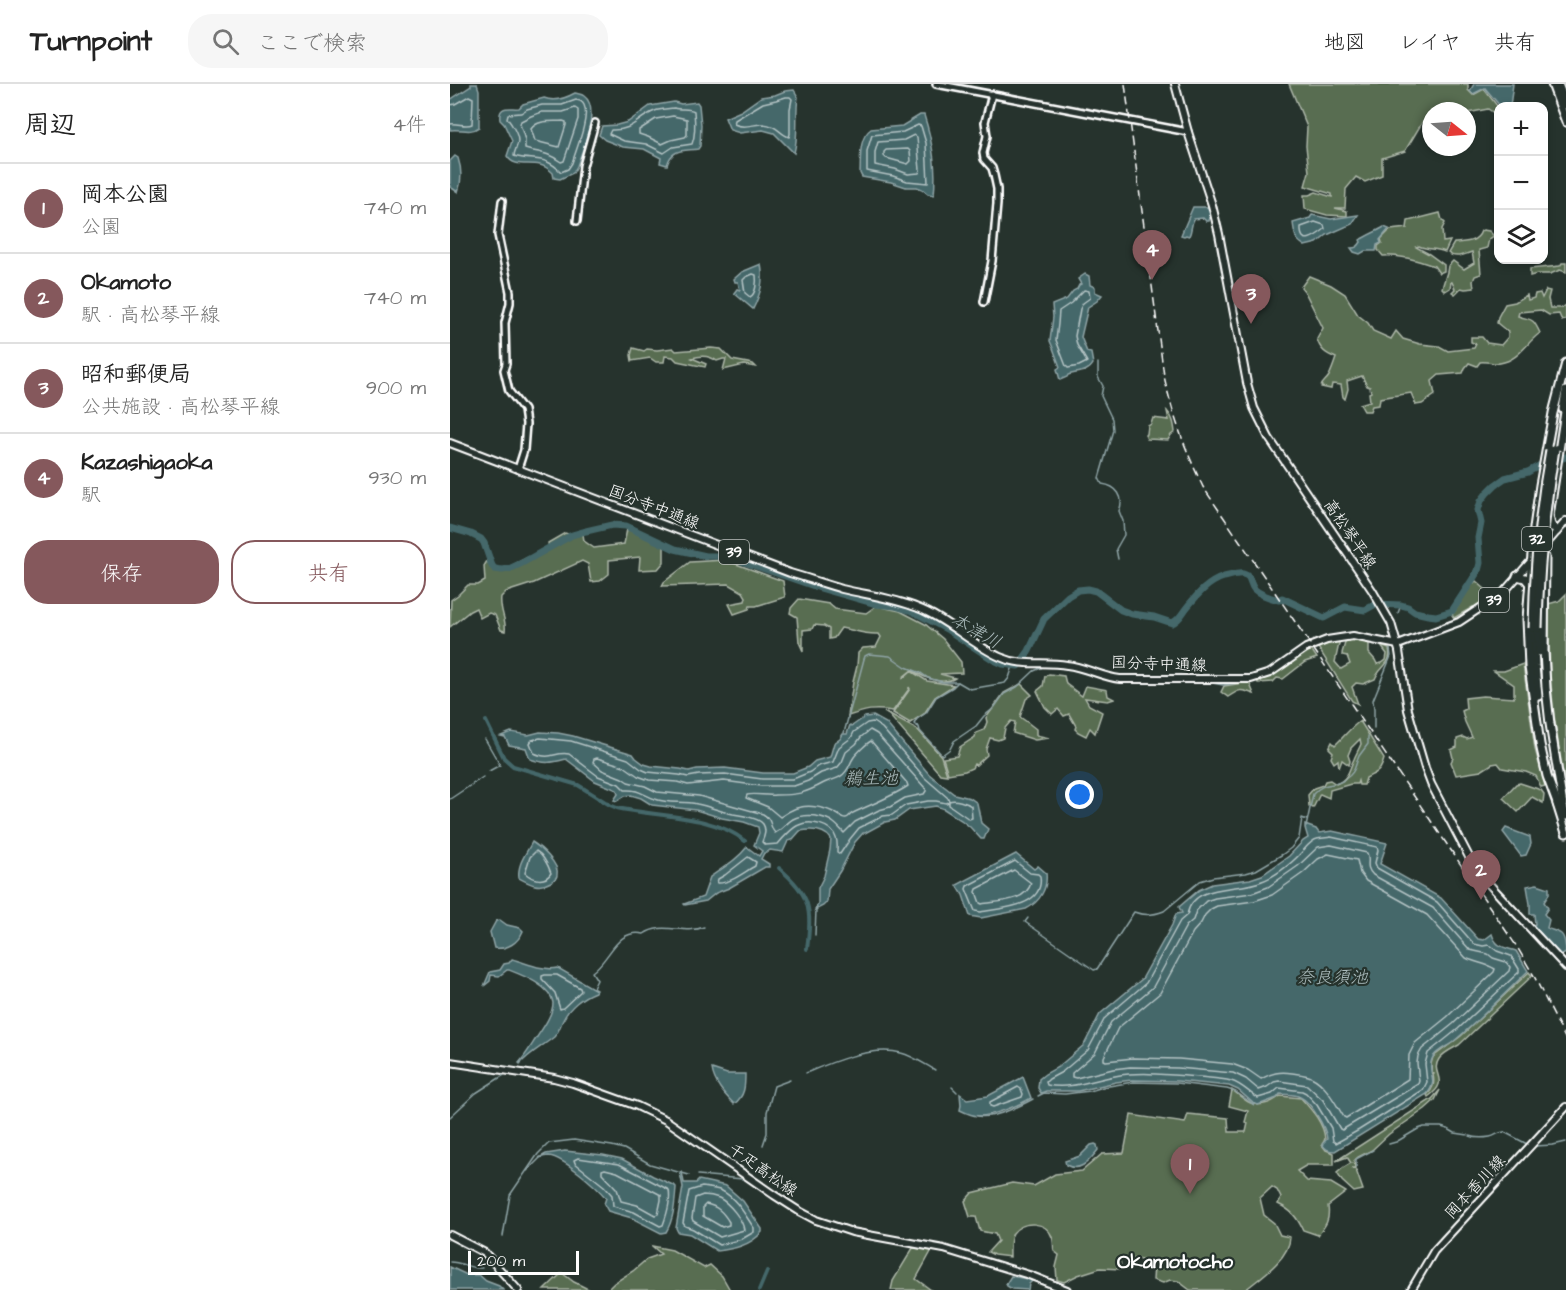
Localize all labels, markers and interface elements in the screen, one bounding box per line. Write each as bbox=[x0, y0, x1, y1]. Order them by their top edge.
search box bbox=[188, 14, 608, 68]
text: Turnpoint bbox=[30, 22, 152, 61]
icon: search bbox=[209, 25, 242, 58]
text: ここで検索 bbox=[257, 28, 367, 59]
text: 地図 bbox=[1324, 28, 1366, 57]
text: レイヤ bbox=[1399, 28, 1461, 57]
text: 共有 bbox=[1494, 28, 1536, 57]
north arrow bbox=[1422, 102, 1476, 156]
map controls bbox=[1494, 102, 1548, 264]
button: + bbox=[1494, 102, 1548, 156]
text: 周辺 bbox=[24, 107, 76, 143]
text: 4件 bbox=[392, 111, 426, 139]
button: − bbox=[1494, 156, 1548, 210]
text: 岡本公園 bbox=[81, 179, 169, 210]
text: 1 bbox=[42, 194, 45, 222]
text: 740 m bbox=[364, 194, 426, 222]
button: layers bbox=[1494, 210, 1548, 264]
text: 公園 bbox=[81, 213, 121, 241]
pin: 4 bbox=[1132, 230, 1172, 280]
text: Okamoto bbox=[81, 267, 171, 298]
pin: 3 bbox=[1232, 274, 1270, 324]
text: 2 bbox=[38, 284, 49, 312]
text: 740 m bbox=[364, 284, 426, 312]
text: 駅 · 高松琴平線 bbox=[81, 301, 220, 329]
text: 昭和郵便局 bbox=[81, 359, 191, 390]
text: 3 bbox=[38, 374, 49, 402]
text: 900 m bbox=[366, 374, 426, 402]
text: 公共施設 · 高松琴平線 bbox=[81, 393, 280, 421]
text: Kazashigaoka bbox=[81, 447, 212, 478]
text: 4 bbox=[37, 464, 50, 492]
text: 930 m bbox=[368, 464, 426, 492]
street label: 国分寺中通線 bbox=[605, 480, 703, 534]
text: 駅 bbox=[81, 481, 101, 509]
street label: 高松琴平線 bbox=[1319, 495, 1381, 573]
road number: 32 bbox=[1522, 527, 1552, 551]
button: 保存 bbox=[24, 540, 219, 604]
button: 共有 bbox=[231, 540, 426, 604]
road number: 39 bbox=[719, 540, 749, 564]
road number: 39 bbox=[1479, 588, 1509, 612]
water label: 本津川 bbox=[946, 607, 1006, 655]
street label: 国分寺中通線 bbox=[1111, 651, 1207, 677]
water label: 鵜生池 bbox=[844, 766, 899, 791]
your location bbox=[1065, 780, 1094, 809]
pin: 2 bbox=[1462, 850, 1500, 900]
water label: 奈良須池 bbox=[1296, 965, 1369, 990]
street label: 千疋高松線 bbox=[724, 1138, 802, 1202]
pin: 1 bbox=[1170, 1144, 1210, 1194]
street label: 岡本香川線 bbox=[1440, 1150, 1510, 1224]
scale bar bbox=[468, 1248, 579, 1276]
district label: Okamotocho bbox=[1117, 1248, 1234, 1276]
text: 200 m bbox=[477, 1250, 525, 1272]

